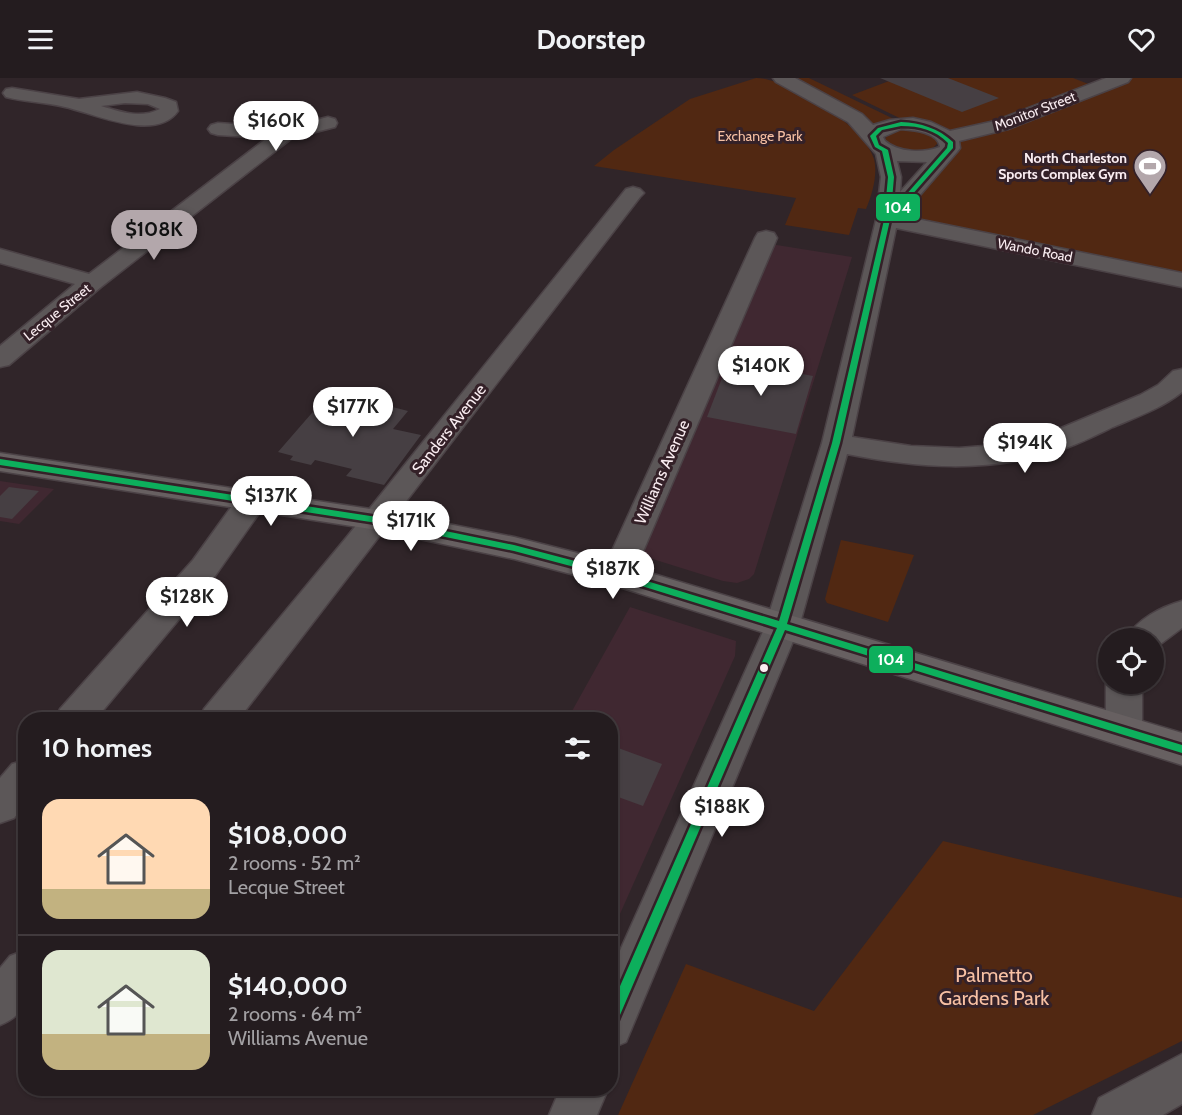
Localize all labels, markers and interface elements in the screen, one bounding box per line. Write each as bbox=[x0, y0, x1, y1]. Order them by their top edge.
icon: menu bbox=[24, 23, 57, 56]
text: Doorstep bbox=[536, 23, 646, 56]
icon: heart bbox=[1125, 23, 1158, 56]
street label: Monitor Street bbox=[992, 87, 1078, 135]
pin: $160K bbox=[234, 101, 318, 152]
text: $160K bbox=[248, 108, 304, 132]
park label: Exchange Park bbox=[717, 127, 803, 145]
sports icon: North Charleston Sports Complex Gym bbox=[1132, 148, 1168, 195]
place label: North Charleston Sports Complex Gym bbox=[998, 149, 1127, 183]
line badge: 104 bbox=[875, 193, 921, 222]
text: 104 bbox=[884, 198, 912, 217]
pin: $108K bbox=[112, 210, 196, 261]
text: $108K bbox=[125, 217, 183, 241]
street label: Wando Road bbox=[996, 234, 1074, 266]
street label: Lecque Street bbox=[20, 279, 95, 345]
pin: $140K bbox=[719, 346, 803, 397]
text: $140K bbox=[732, 353, 790, 377]
street label: Sanders Avenue bbox=[408, 380, 490, 478]
pin: $177K bbox=[311, 387, 395, 438]
text: $177K bbox=[327, 394, 379, 418]
street label: Williams Avenue bbox=[631, 417, 693, 527]
pin: $194K bbox=[983, 423, 1067, 474]
text: $194K bbox=[997, 430, 1053, 454]
pin: $137K bbox=[229, 476, 313, 527]
text: $137K bbox=[245, 483, 297, 507]
pin: $171K bbox=[369, 501, 453, 552]
text: $171K bbox=[386, 508, 436, 532]
pin: $187K bbox=[571, 549, 655, 600]
text: $187K bbox=[586, 556, 640, 580]
pin: $128K bbox=[145, 577, 229, 628]
text: $128K bbox=[160, 584, 214, 608]
map controls bbox=[1098, 628, 1164, 694]
button: locate bbox=[1098, 628, 1164, 694]
line badge: 104 bbox=[868, 645, 914, 674]
text: 104 bbox=[877, 650, 905, 669]
unlabelled marker bbox=[758, 662, 770, 674]
text: 10 homes bbox=[42, 732, 152, 764]
icon: filters bbox=[561, 732, 594, 765]
pin: $188K bbox=[680, 787, 764, 838]
text: $188K bbox=[694, 794, 750, 818]
text: $108,000 bbox=[228, 819, 348, 851]
icon: home bbox=[90, 823, 162, 895]
text: 2 rooms · 52 m² bbox=[228, 851, 361, 875]
text: Lecque Street bbox=[228, 875, 345, 899]
park label: Palmetto Gardens Park bbox=[939, 963, 1049, 1010]
text: $140,000 bbox=[228, 970, 348, 1002]
icon: home bbox=[90, 974, 162, 1046]
text: 2 rooms · 64 m² bbox=[228, 1002, 362, 1026]
text: Williams Avenue bbox=[228, 1026, 368, 1050]

